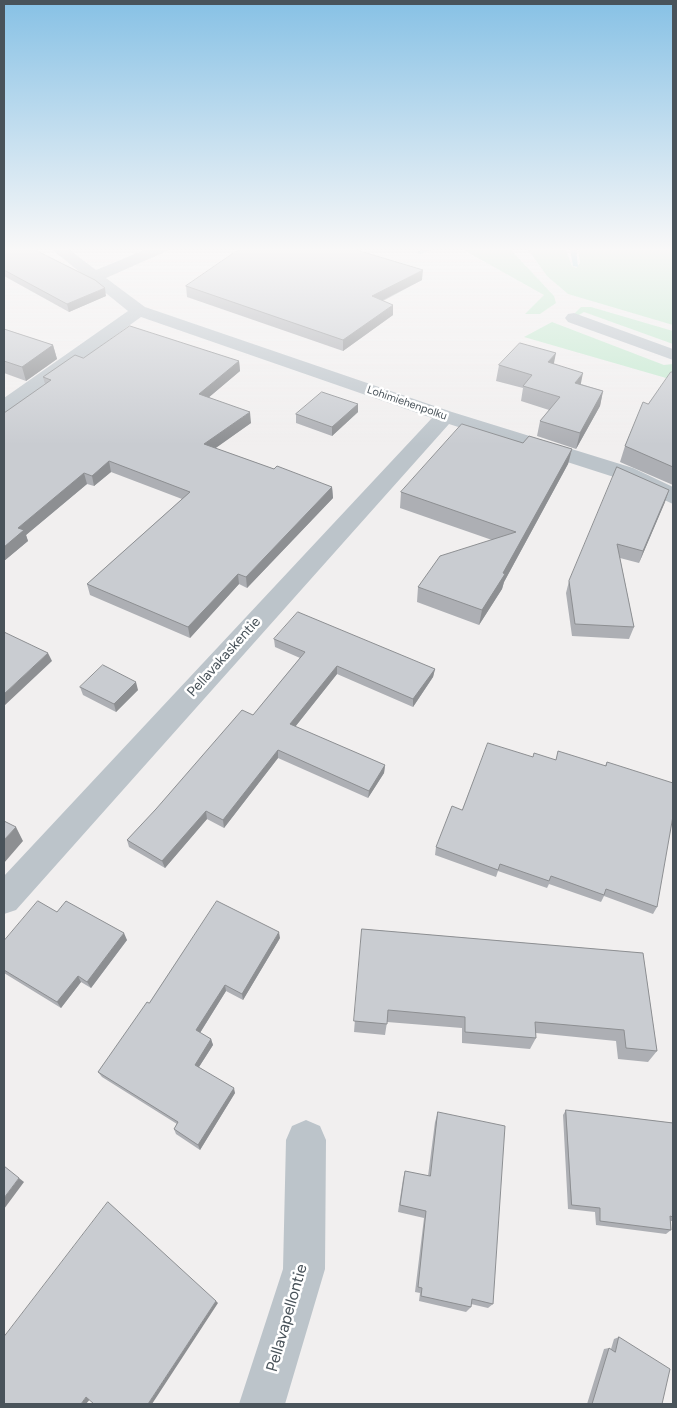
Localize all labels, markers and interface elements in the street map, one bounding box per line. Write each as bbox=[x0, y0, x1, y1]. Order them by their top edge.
street label: Lohimiehenpolku bbox=[365, 383, 449, 423]
street label: Pellavakaskentie bbox=[184, 614, 264, 700]
street label: Pellavapellontie bbox=[262, 1262, 312, 1374]

